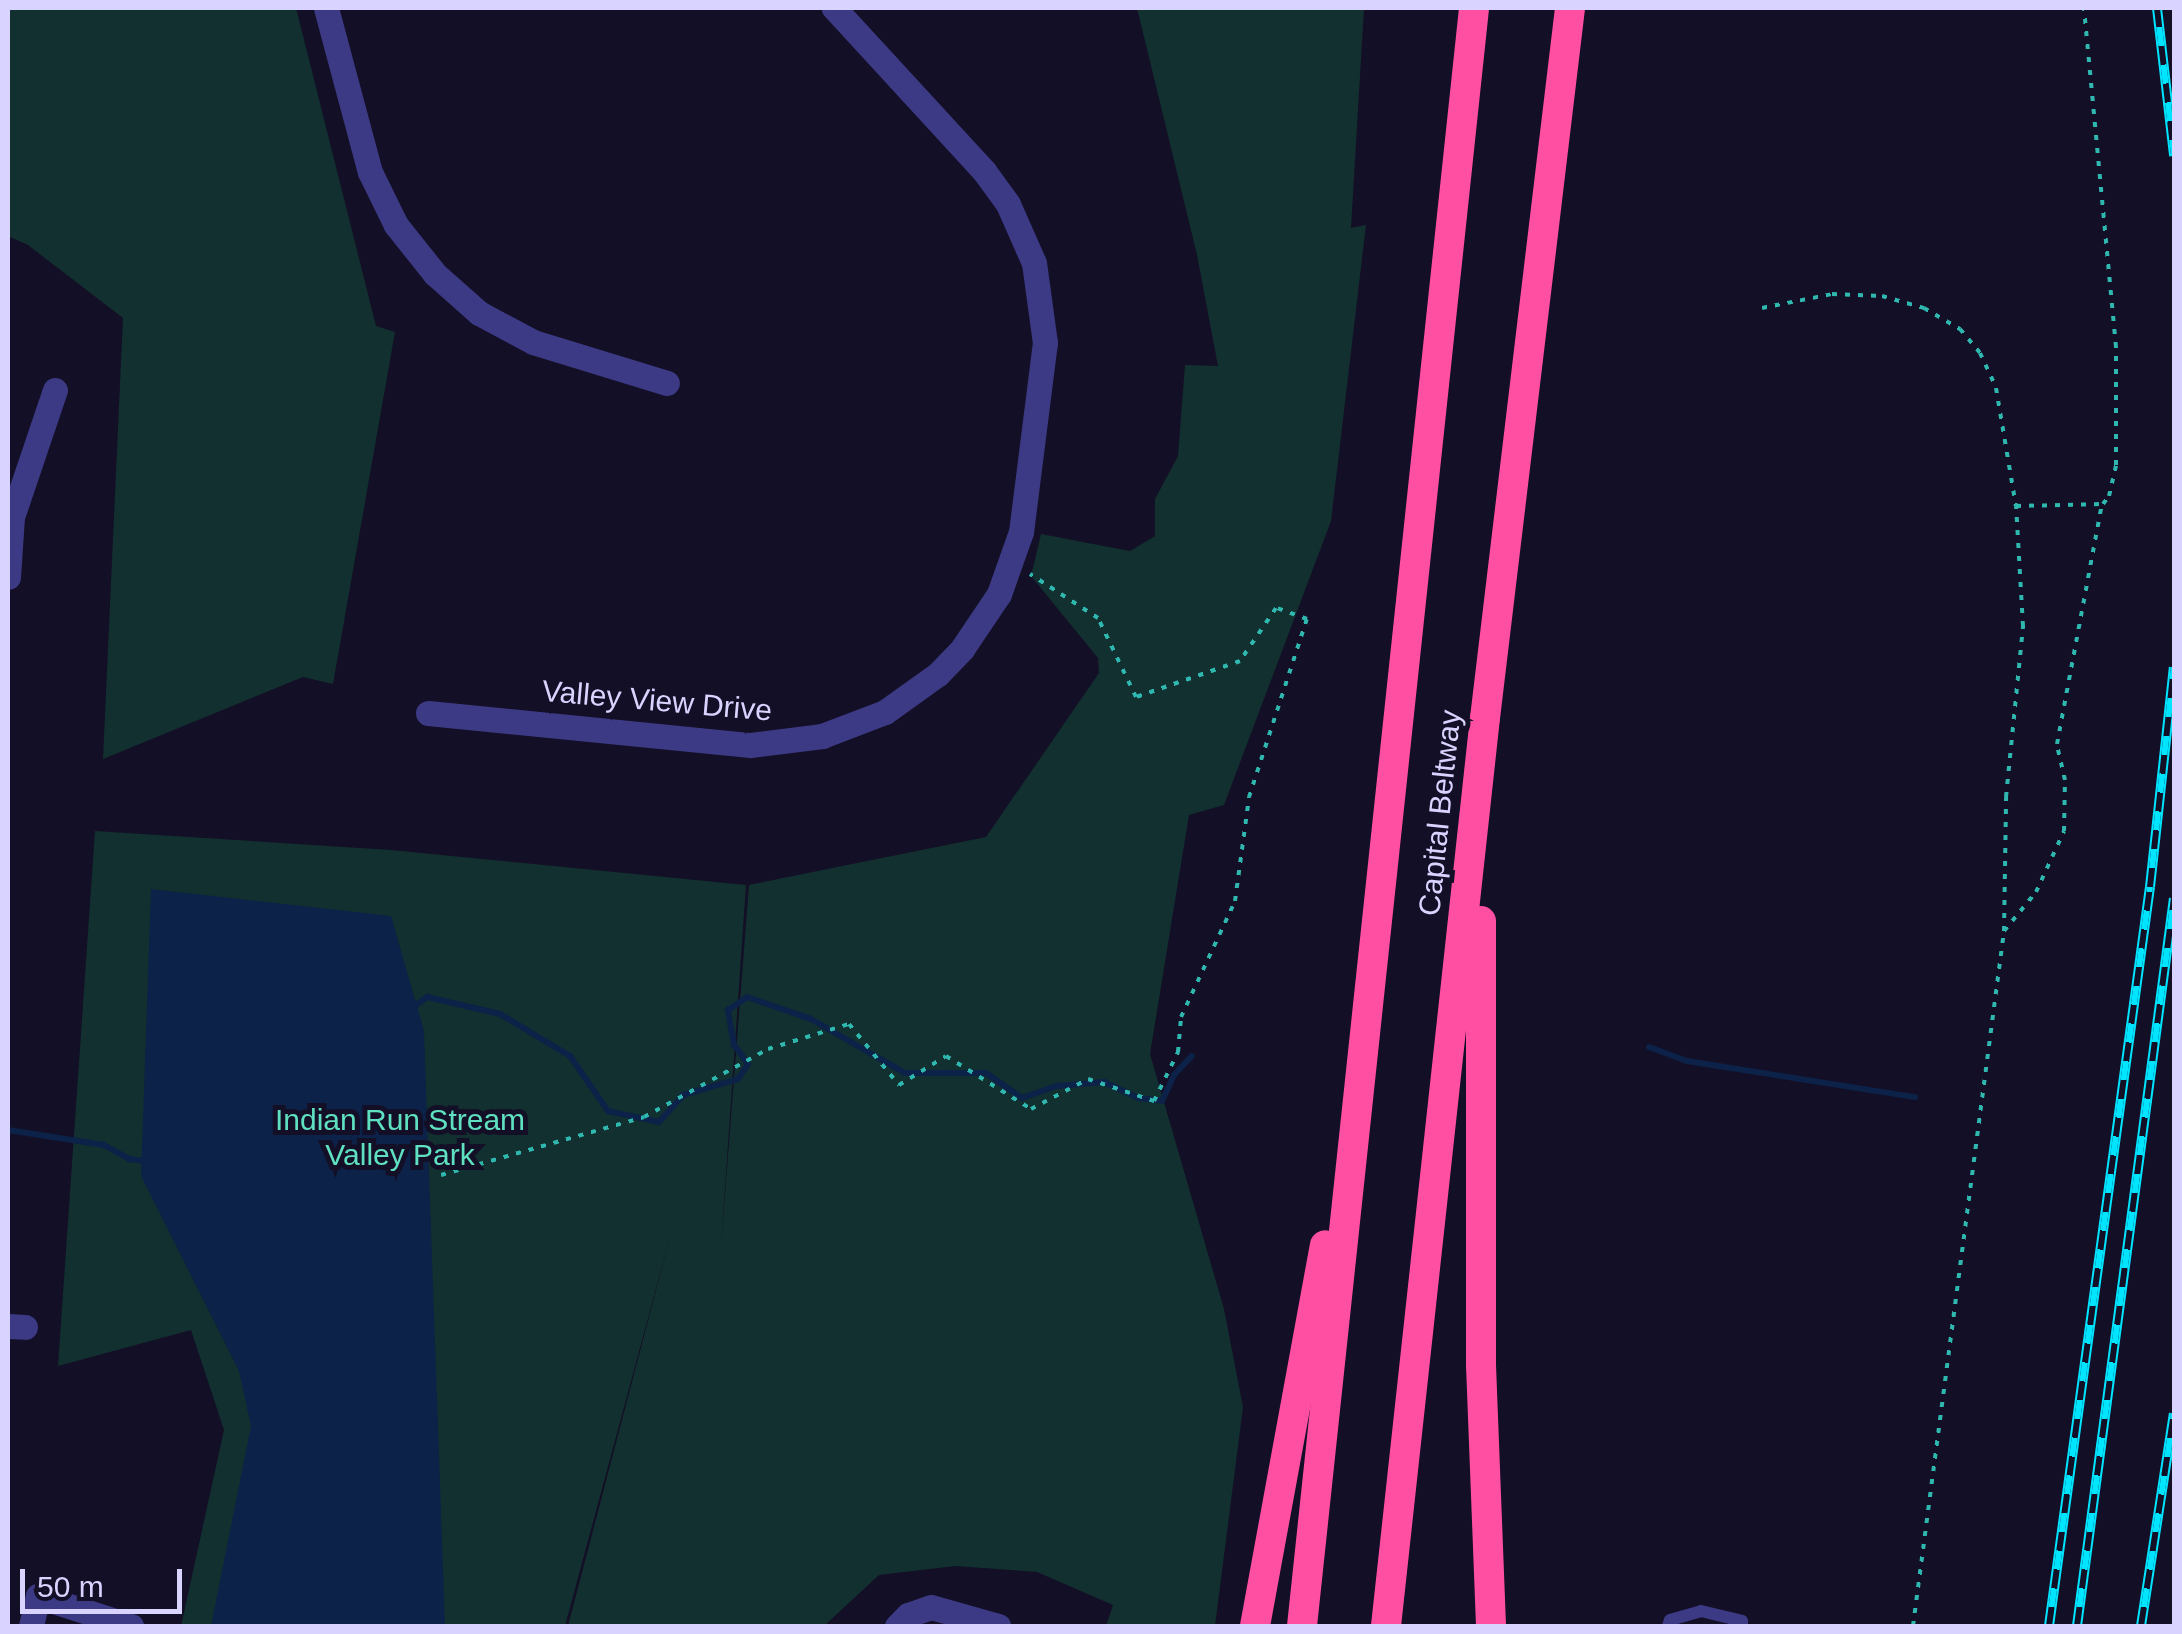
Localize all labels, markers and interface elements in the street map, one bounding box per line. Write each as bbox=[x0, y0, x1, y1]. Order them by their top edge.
street label: Valley View Drive bbox=[541, 673, 773, 729]
street label: Capital Beltway bbox=[1411, 708, 1469, 918]
park label: Indian Run Stream Valley Park bbox=[275, 1102, 525, 1172]
scale bar bbox=[25, 1549, 188, 1611]
text: 50 m bbox=[37, 1570, 104, 1603]

